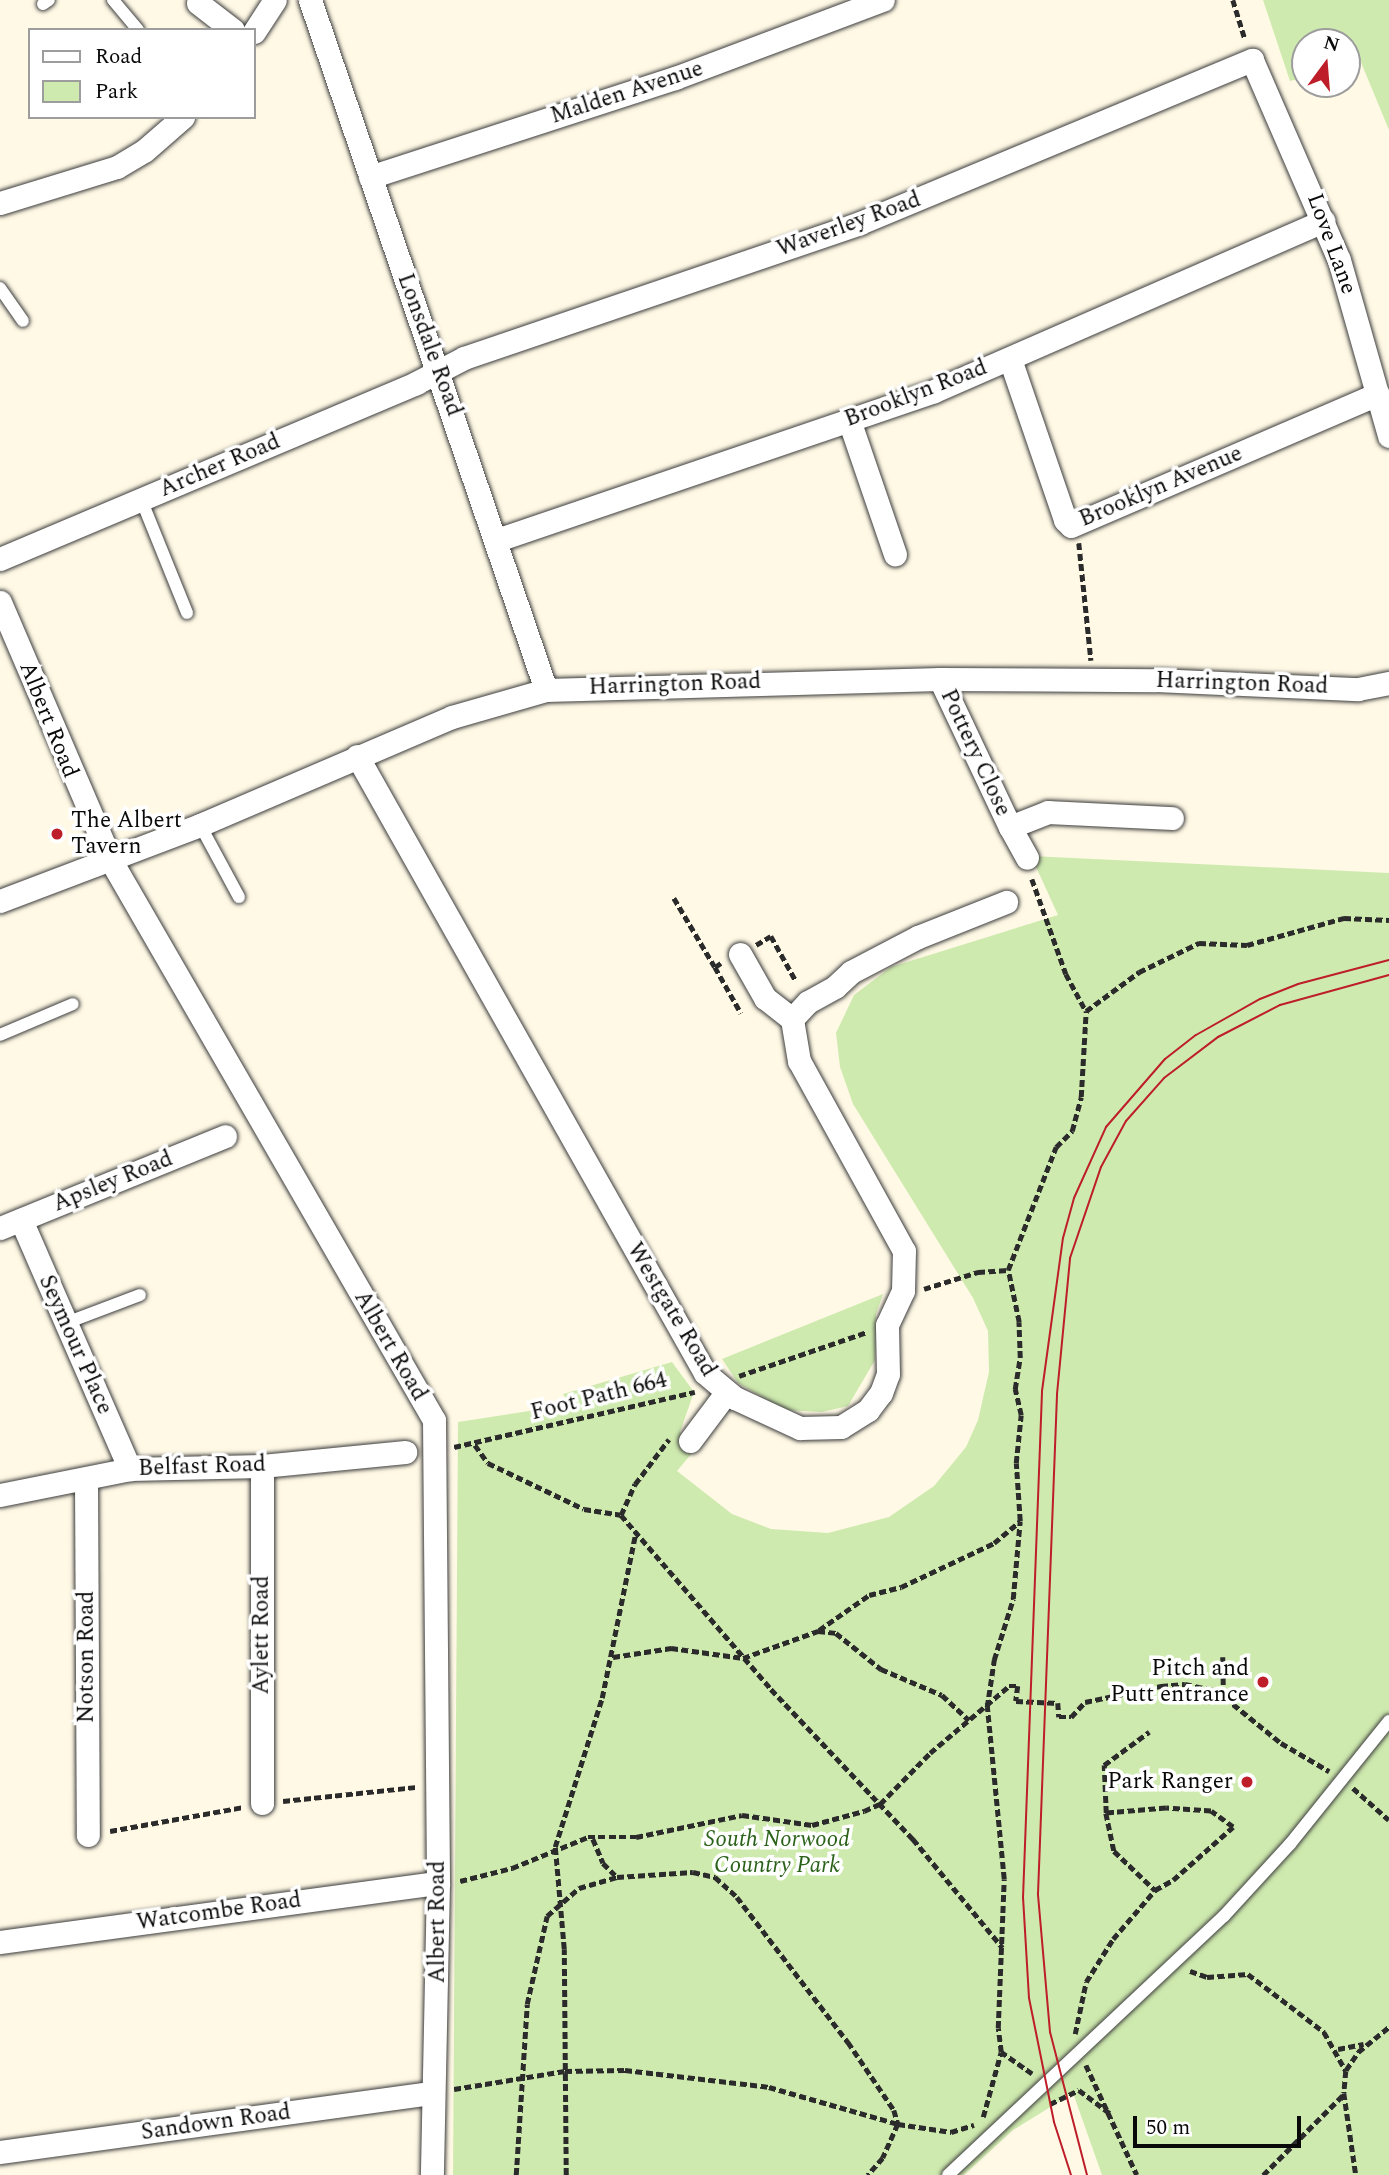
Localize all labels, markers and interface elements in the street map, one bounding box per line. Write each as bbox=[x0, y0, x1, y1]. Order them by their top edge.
legend bbox=[28, 28, 256, 119]
north arrow bbox=[1291, 28, 1361, 98]
text: N bbox=[1320, 28, 1343, 60]
text: Road bbox=[95, 41, 142, 73]
street label: Malden Avenue bbox=[547, 55, 707, 131]
text: Park bbox=[95, 76, 138, 108]
street label: Waverley Road bbox=[773, 186, 925, 264]
street label: Love Lane bbox=[1300, 190, 1362, 298]
street label: Lonsdale Road bbox=[390, 270, 468, 420]
street label: Brooklyn Road bbox=[841, 354, 991, 434]
street label: Archer Road bbox=[155, 428, 285, 504]
street label: Brooklyn Avenue bbox=[1075, 440, 1247, 534]
street label: Albert Road bbox=[12, 658, 84, 782]
street label: Harrington Road bbox=[1155, 667, 1329, 701]
street label: Harrington Road bbox=[588, 668, 762, 702]
street label: Pottery Close bbox=[934, 685, 1016, 821]
place label: The Albert Tavern bbox=[71, 807, 182, 861]
marker: The Albert Tavern bbox=[49, 826, 65, 842]
street label: Apsley Road bbox=[49, 1145, 177, 1219]
street label: Westgate Road bbox=[620, 1238, 722, 1382]
street label: Seymour Place bbox=[32, 1271, 118, 1419]
street label: Albert Road bbox=[347, 1286, 433, 1406]
street label: Foot Path 664 bbox=[528, 1367, 670, 1427]
street label: Belfast Road bbox=[138, 1451, 266, 1483]
street label: Aylett Road bbox=[248, 1575, 276, 1695]
street label: Notson Road bbox=[73, 1591, 101, 1723]
place label: Pitch and Putt entrance bbox=[1110, 1655, 1249, 1709]
marker: Pitch and Putt entrance bbox=[1255, 1674, 1271, 1690]
place label: Park Ranger bbox=[1107, 1768, 1233, 1796]
marker: Park Ranger bbox=[1239, 1774, 1255, 1790]
park label: South Norwood Country Park bbox=[704, 1826, 850, 1880]
street label: Albert Road bbox=[424, 1861, 452, 1983]
street label: Watcombe Road bbox=[135, 1887, 303, 1937]
street label: Sandown Road bbox=[139, 2099, 293, 2147]
scale bar bbox=[1137, 2102, 1305, 2146]
text: 50 m bbox=[1146, 2112, 1190, 2144]

